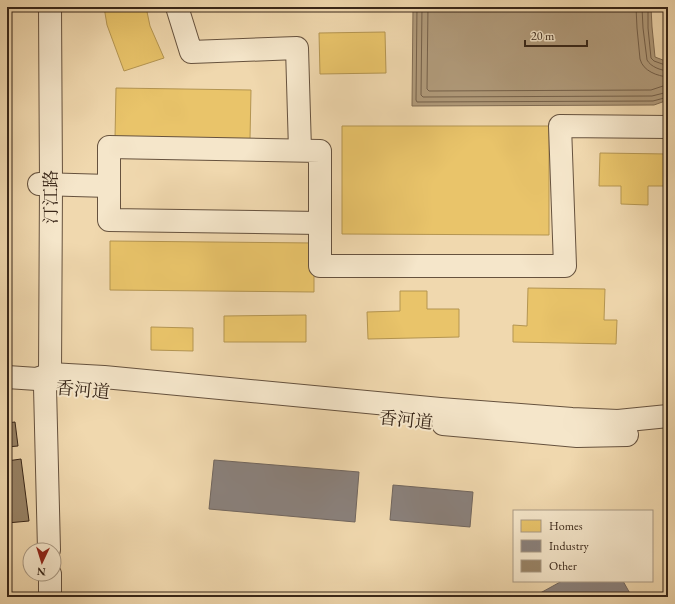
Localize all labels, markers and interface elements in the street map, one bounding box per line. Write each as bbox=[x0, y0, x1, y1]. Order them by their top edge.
scale bar bbox=[525, 22, 587, 48]
text: 20 m bbox=[531, 28, 555, 44]
street label: 汀江路 bbox=[39, 170, 62, 224]
street label: 香河道 bbox=[55, 376, 111, 403]
street label: 香河道 bbox=[378, 405, 434, 434]
legend bbox=[513, 510, 653, 582]
text: Homes bbox=[549, 518, 583, 534]
text: Industry bbox=[549, 538, 589, 554]
north arrow bbox=[22, 542, 62, 582]
text: Other bbox=[549, 558, 577, 574]
text: N bbox=[36, 565, 46, 579]

